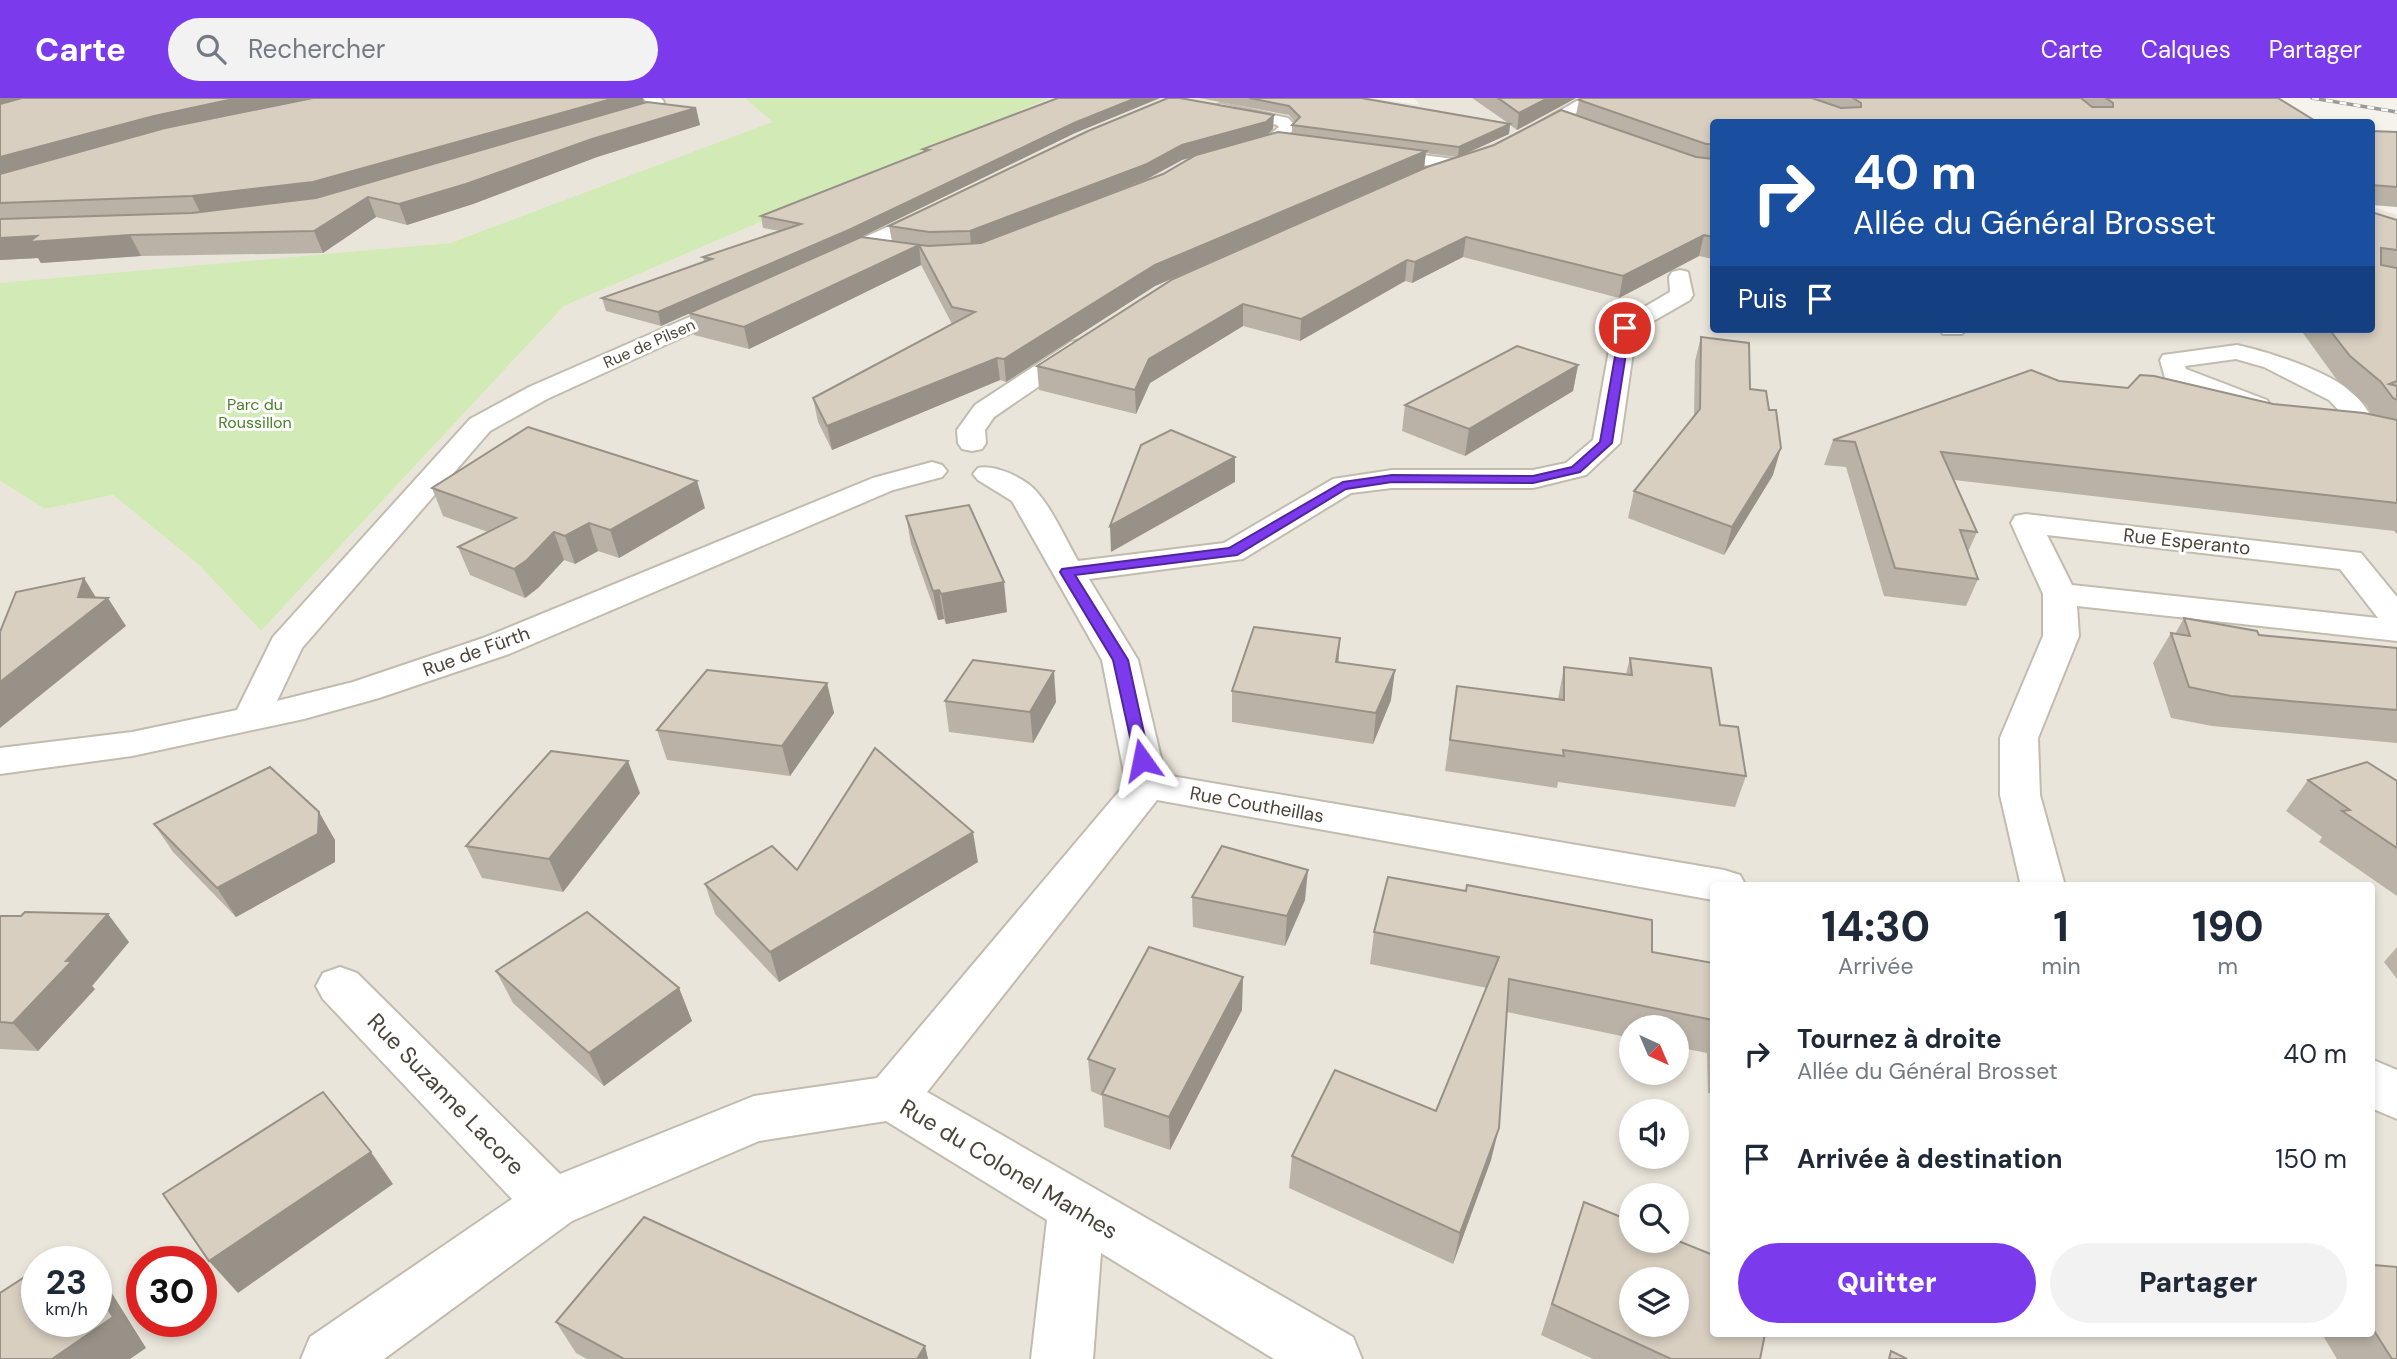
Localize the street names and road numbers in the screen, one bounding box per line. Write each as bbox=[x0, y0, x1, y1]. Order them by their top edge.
street label: Rue de Pilsen bbox=[600, 314, 698, 373]
street label: Rue Esperanto bbox=[2122, 522, 2252, 561]
street label: Rue de Fürth bbox=[419, 621, 533, 682]
street label: Rue Coutheillas bbox=[1188, 780, 1326, 829]
street label: Rue Suzanne Lacore bbox=[361, 1007, 531, 1181]
street label: Rue du Colonel Manhes bbox=[895, 1092, 1123, 1246]

